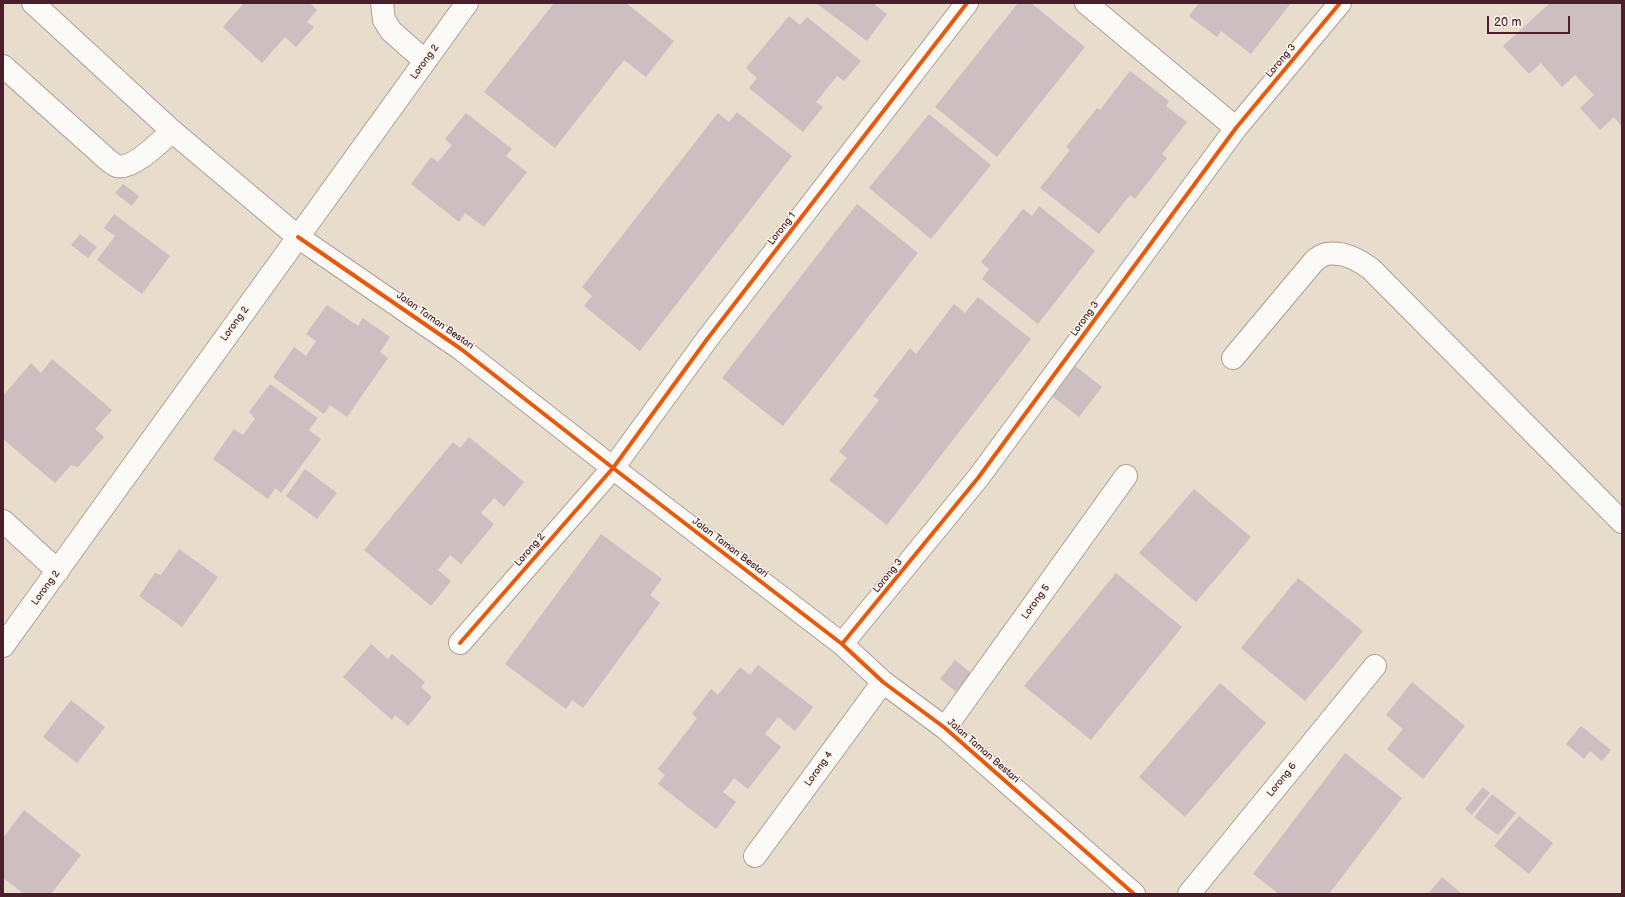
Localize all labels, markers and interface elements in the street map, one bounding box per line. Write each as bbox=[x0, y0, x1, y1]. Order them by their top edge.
scale bar bbox=[1489, 8, 1572, 34]
text: 20 m bbox=[1494, 15, 1521, 30]
street label: Lorong 2 bbox=[408, 42, 442, 82]
street label: Lorong 3 bbox=[1263, 42, 1299, 80]
street label: Lorong 1 bbox=[766, 210, 798, 248]
street label: Jalan Taman Bestari bbox=[394, 290, 476, 352]
street label: Lorong 3 bbox=[1068, 299, 1102, 339]
street label: Lorong 2 bbox=[218, 304, 252, 344]
street label: Jalan Taman Bestari bbox=[690, 516, 770, 580]
street label: Lorong 2 bbox=[512, 531, 548, 569]
street label: Lorong 3 bbox=[871, 556, 905, 596]
street label: Lorong 2 bbox=[29, 568, 63, 608]
street label: Lorong 5 bbox=[1019, 582, 1053, 622]
street label: Jalan Taman Bestari bbox=[944, 716, 1022, 786]
street label: Lorong 4 bbox=[802, 749, 836, 789]
street label: Lorong 6 bbox=[1265, 761, 1299, 799]

